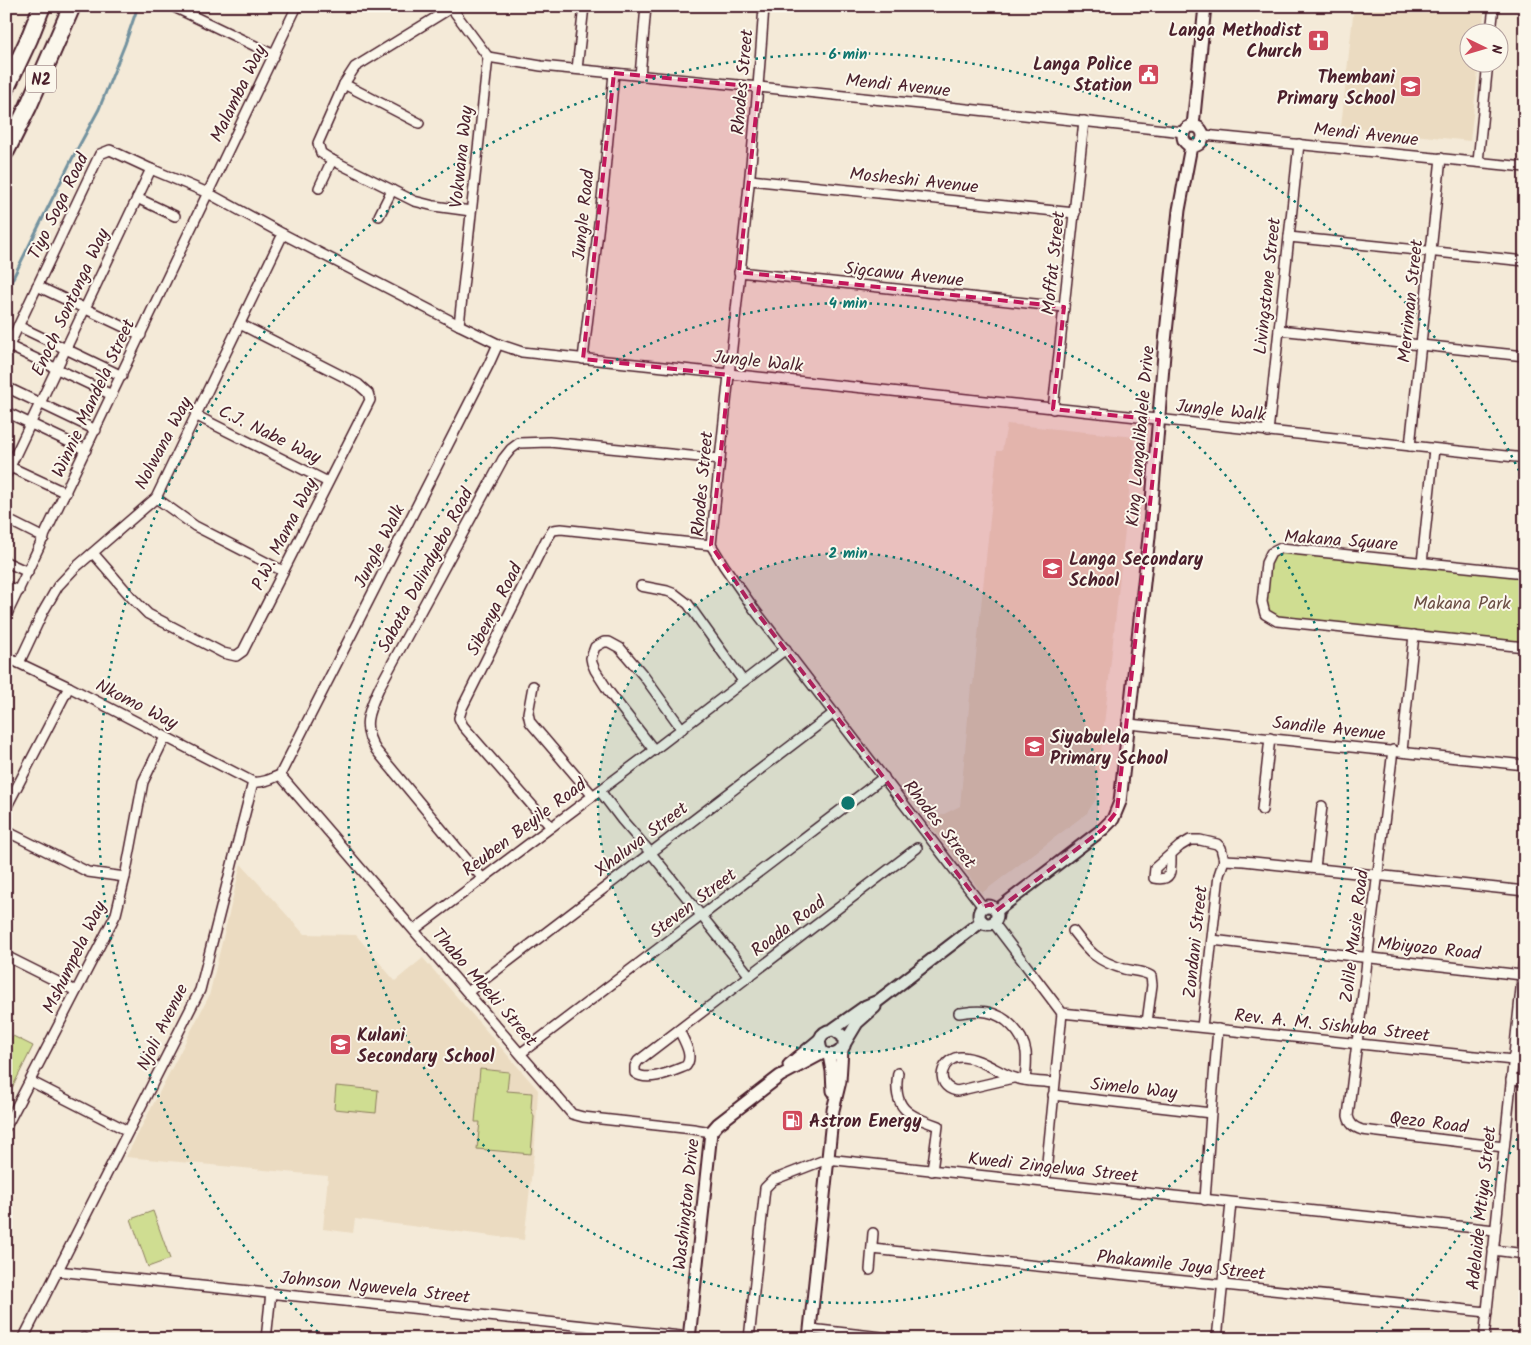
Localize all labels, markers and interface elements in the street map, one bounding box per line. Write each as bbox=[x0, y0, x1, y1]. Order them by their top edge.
place label: Langa Methodist Church bbox=[1168, 17, 1303, 67]
north arrow bbox=[1458, 22, 1508, 72]
street label: Rhodes Street bbox=[724, 27, 763, 136]
church icon: Langa Methodist Church bbox=[1306, 28, 1330, 52]
street label: Malamba Way bbox=[203, 39, 276, 148]
text: 6 min bbox=[829, 43, 867, 67]
text: N bbox=[1485, 44, 1507, 55]
place label: Langa Police Station bbox=[1033, 51, 1132, 101]
public building icon: Langa Police Station bbox=[1136, 62, 1160, 86]
place label: Thembani Primary School bbox=[1277, 64, 1395, 114]
road number: N2 bbox=[26, 66, 56, 92]
street label: Mendi Avenue bbox=[844, 67, 952, 106]
school or university icon: Thembani Primary School bbox=[1399, 75, 1423, 99]
street label: Vokwana Way bbox=[443, 104, 482, 210]
street label: Mendi Avenue bbox=[1312, 116, 1420, 155]
street label: Tiyo Soga Road bbox=[21, 147, 98, 265]
street label: Mosheshi Avenue bbox=[848, 160, 980, 203]
street label: Jungle Road bbox=[565, 167, 604, 262]
street label: Moffat Street bbox=[1035, 209, 1074, 316]
street label: Livingstone Street bbox=[1247, 215, 1290, 356]
street label: Enoch Sontonga Way bbox=[24, 223, 119, 381]
street label: Merriman Street bbox=[1391, 237, 1432, 364]
street label: Sigcawu Avenue bbox=[843, 255, 965, 296]
text: 4 min bbox=[829, 292, 867, 316]
street label: Winnie Mandela Street bbox=[45, 314, 144, 483]
street label: Jungle Walk bbox=[711, 343, 805, 382]
street label: King Langalibalele Drive bbox=[1119, 344, 1164, 528]
street label: Nolwana Way bbox=[128, 392, 201, 495]
street label: Jungle Walk bbox=[1174, 392, 1268, 431]
street label: C.J. Nabe Way bbox=[213, 398, 326, 473]
street label: Rhodes Street bbox=[684, 429, 723, 538]
street label: P.W. Mama Way bbox=[244, 473, 326, 596]
street label: Sabata Dalindyebo Road bbox=[370, 482, 483, 658]
street label: Jungle Walk bbox=[347, 499, 414, 594]
street label: Makana Square bbox=[1283, 523, 1399, 560]
text: 2 min bbox=[828, 542, 868, 566]
place label: Langa Secondary School bbox=[1069, 546, 1204, 596]
street label: Sibenya Road bbox=[459, 557, 532, 661]
school or university icon: Langa Secondary School bbox=[1041, 557, 1065, 581]
park label: Makana Park bbox=[1413, 590, 1511, 619]
street label: Nkomo Way bbox=[90, 672, 183, 739]
street label: Sandile Avenue bbox=[1271, 709, 1387, 750]
place label: Siyabulela Primary School bbox=[1050, 724, 1168, 774]
school or university icon: Siyabulela Primary School bbox=[1022, 735, 1046, 759]
street label: Reuben Beyile Road bbox=[456, 771, 594, 885]
street label: Rhodes Street bbox=[895, 774, 983, 876]
centre of rings bbox=[839, 794, 857, 812]
street label: Xhaluva Street bbox=[589, 795, 696, 885]
street label: Steven Street bbox=[644, 861, 744, 947]
street label: Zolile Musie Road bbox=[1333, 867, 1378, 1004]
street label: Zondani Street bbox=[1176, 883, 1217, 1000]
street label: Roada Road bbox=[745, 889, 834, 965]
street label: Mshumpela Way bbox=[36, 896, 115, 1019]
street label: Thabo Mbeki Street bbox=[424, 922, 545, 1055]
street label: Mbiyozo Road bbox=[1376, 930, 1483, 969]
street label: Njoli Avenue bbox=[130, 979, 197, 1076]
street label: Rev. A. M. Sishuba Street bbox=[1233, 1002, 1432, 1051]
place label: Kulani Secondary School bbox=[357, 1022, 495, 1072]
school or university icon: Kulani Secondary School bbox=[329, 1033, 353, 1057]
street label: Simelo Way bbox=[1089, 1071, 1179, 1109]
street label: Qezo Road bbox=[1388, 1104, 1471, 1143]
place label: Astron Energy bbox=[809, 1108, 922, 1137]
fuel station icon: Astron Energy bbox=[781, 1109, 805, 1133]
street label: Adelaide Mtiya Street bbox=[1459, 1124, 1506, 1292]
street label: Washington Drive bbox=[666, 1137, 709, 1271]
street label: Kwedi Zingelwa Street bbox=[966, 1145, 1140, 1192]
street label: Phakamile Joya Street bbox=[1095, 1243, 1268, 1290]
street label: Johnson Ngwevela Street bbox=[278, 1264, 472, 1313]

